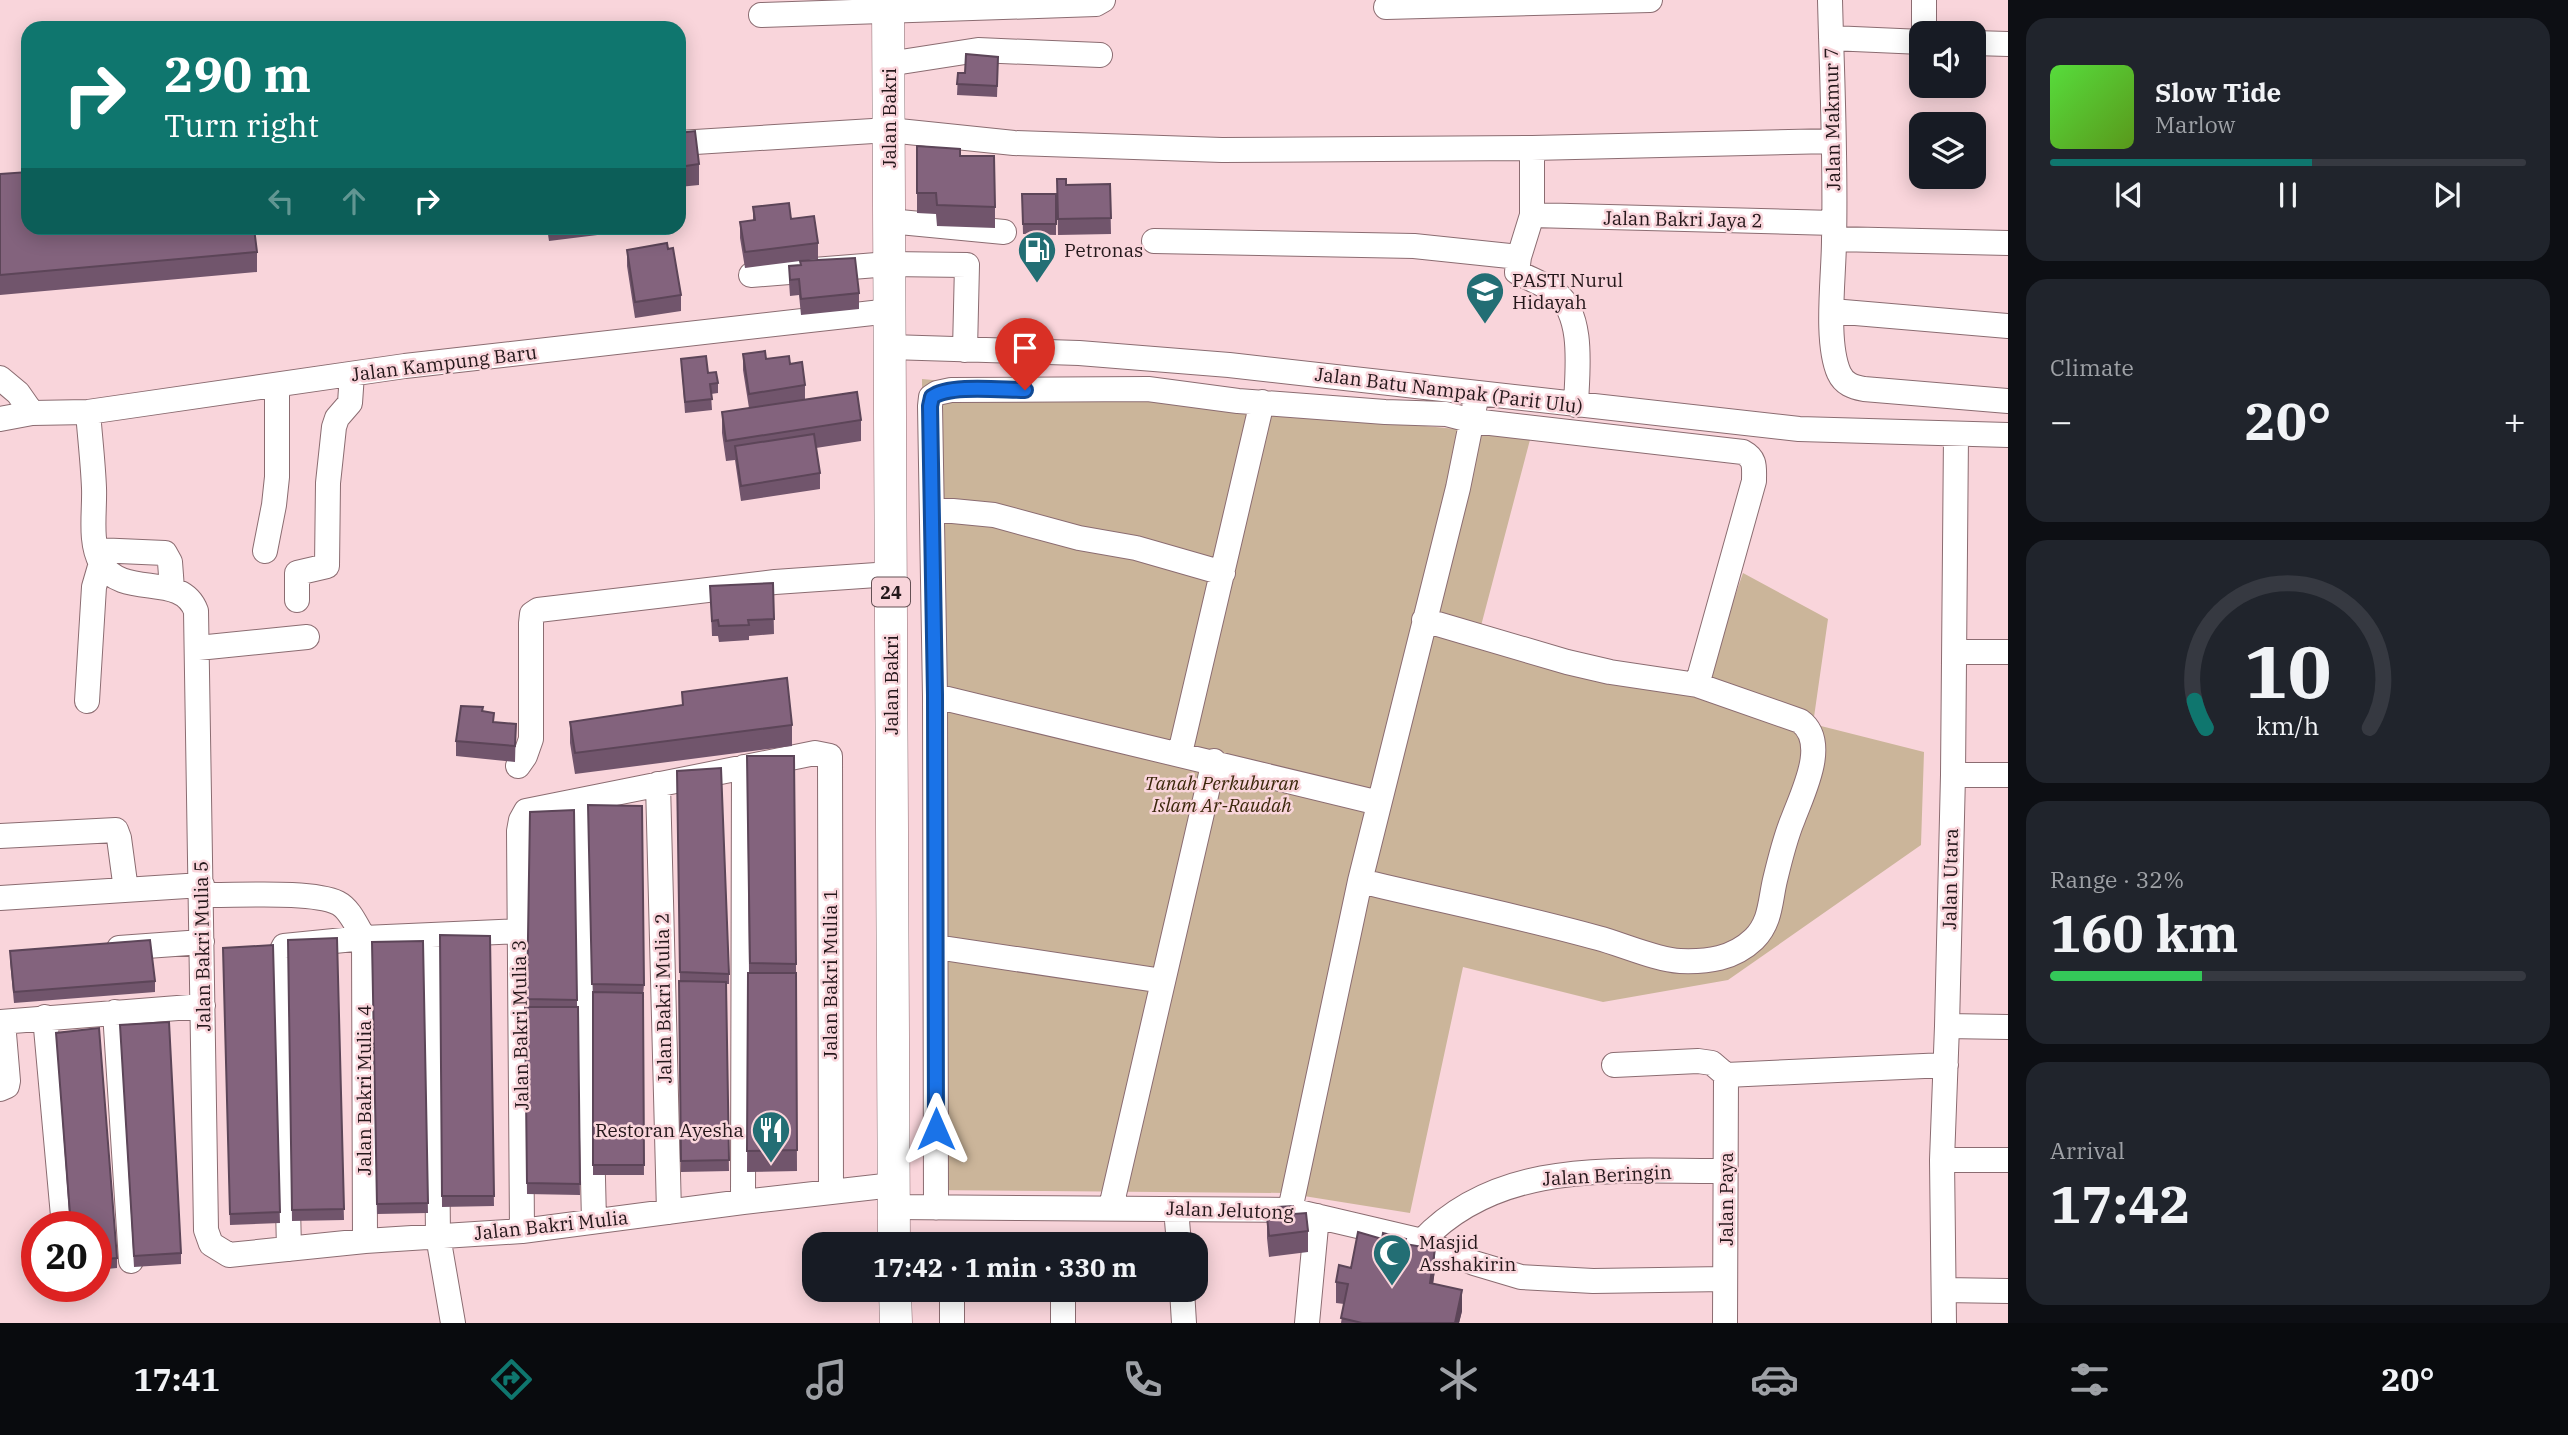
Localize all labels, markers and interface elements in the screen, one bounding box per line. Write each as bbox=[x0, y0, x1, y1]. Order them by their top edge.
map controls bbox=[1909, 21, 1986, 189]
button: sound bbox=[1909, 21, 1986, 98]
text: 290 m bbox=[164, 42, 311, 105]
street label: Jalan Makmur 7 bbox=[1819, 47, 1845, 191]
icon: right bbox=[49, 49, 140, 140]
street label: Jalan Bakri bbox=[877, 68, 901, 168]
text: Slow Tide bbox=[2155, 75, 2281, 109]
text: Turn right bbox=[164, 104, 319, 146]
text: Marlow bbox=[2155, 109, 2235, 139]
button: layers bbox=[1909, 112, 1986, 189]
icon: previous bbox=[2110, 176, 2148, 214]
icon: pause bbox=[2269, 176, 2307, 214]
icon: next bbox=[2428, 176, 2466, 214]
icon: left bbox=[262, 182, 300, 220]
icon: ahead bbox=[335, 182, 373, 220]
icon: right bbox=[408, 182, 446, 220]
street label: Jalan Bakri Jaya 2 bbox=[1603, 206, 1763, 232]
fuel station icon: Petronas bbox=[1016, 229, 1058, 284]
place label: Petronas bbox=[1064, 238, 1143, 262]
place label: PASTI Nurul Hidayah bbox=[1512, 268, 1623, 314]
school or university icon: PASTI Nurul Hidayah bbox=[1464, 270, 1506, 325]
pin bbox=[995, 318, 1055, 390]
icon: arrive bbox=[1006, 329, 1044, 367]
street label: Jalan Kampung Baru bbox=[350, 340, 539, 386]
text: Climate bbox=[2050, 352, 2134, 382]
street label: Jalan Batu Nampak (Parit Ulu) bbox=[1314, 362, 1584, 418]
text: 20° bbox=[2245, 387, 2331, 454]
text: − bbox=[2050, 396, 2073, 445]
text: + bbox=[2503, 396, 2526, 445]
road number: 24 bbox=[872, 578, 910, 606]
text: 10 bbox=[2244, 623, 2332, 718]
street label: Jalan Bakri bbox=[879, 635, 903, 735]
text: km/h bbox=[2256, 708, 2320, 741]
park label: Tanah Perkuburan Islam Ar-Raudah bbox=[1145, 771, 1300, 817]
street label: Jalan Utara bbox=[1937, 828, 1963, 930]
street label: Jalan Bakri Mulia 5 bbox=[189, 860, 215, 1032]
text: Range · 32% bbox=[2050, 864, 2184, 894]
street label: Jalan Bakri Mulia 1 bbox=[818, 889, 842, 1059]
text: 160 km bbox=[2050, 899, 2239, 966]
street label: Jalan Bakri Mulia 2 bbox=[650, 912, 676, 1084]
street label: Jalan Bakri Mulia 3 bbox=[507, 939, 533, 1111]
street label: Jalan Bakri Mulia 4 bbox=[352, 1005, 376, 1175]
position arrow bbox=[899, 1092, 973, 1166]
restaurant icon: Restoran Ayesha bbox=[750, 1109, 792, 1164]
place label: Restoran Ayesha bbox=[595, 1118, 744, 1142]
text: Arrival bbox=[2050, 1135, 2125, 1165]
street label: Jalan Paya bbox=[1714, 1152, 1738, 1246]
street label: Jalan Beringin bbox=[1542, 1160, 1672, 1190]
text: 17:42 bbox=[2050, 1170, 2191, 1237]
street label: Jalan Jelutong bbox=[1166, 1196, 1295, 1224]
street label: Jalan Bakri Mulia bbox=[473, 1205, 629, 1245]
speed limit sign: 20 bbox=[21, 1211, 112, 1302]
place label: Masjid Asshakirin bbox=[1419, 1230, 1516, 1276]
mosque icon: Masjid Asshakirin bbox=[1371, 1232, 1413, 1287]
text: 17:42 · 1 min · 330 m bbox=[873, 1250, 1137, 1284]
icon: directions bbox=[487, 1355, 536, 1404]
icon: music bbox=[802, 1355, 851, 1404]
icon: phone bbox=[1118, 1355, 1167, 1404]
icon: climate bbox=[1434, 1355, 1483, 1404]
icon: car bbox=[1750, 1355, 1799, 1404]
icon: filters bbox=[2065, 1355, 2114, 1404]
text: 17:41 bbox=[133, 1358, 220, 1400]
text: 20° bbox=[2381, 1358, 2435, 1400]

